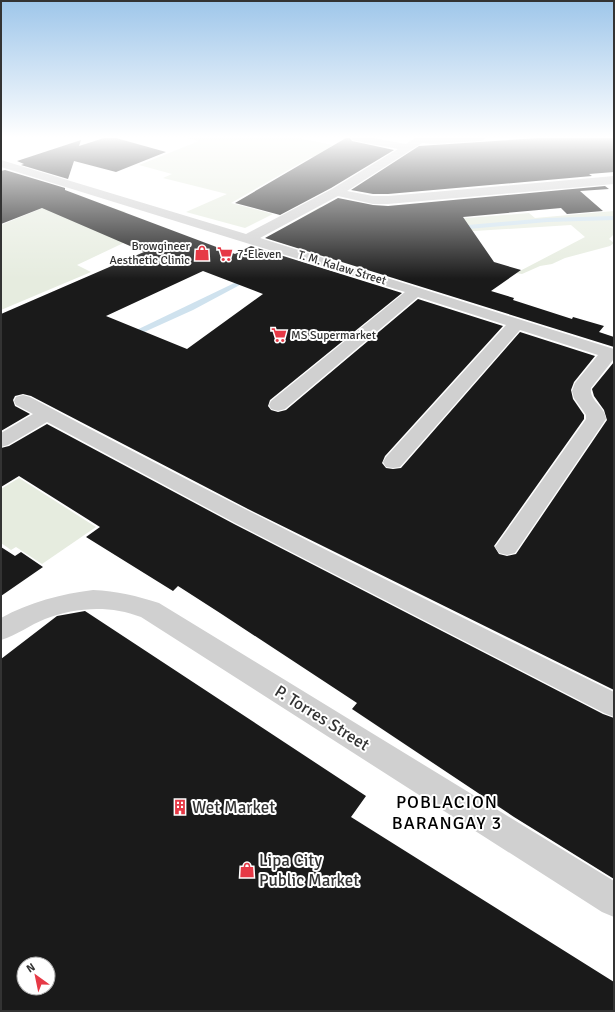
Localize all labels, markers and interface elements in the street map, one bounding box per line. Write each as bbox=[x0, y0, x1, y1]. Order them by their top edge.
place label: Browgineer Aesthetic Clinic bbox=[110, 239, 191, 268]
shop icon: Browgineer Aesthetic Clinic bbox=[193, 244, 211, 262]
supermarket icon: 7-Eleven bbox=[216, 245, 234, 263]
place label: 7-Eleven bbox=[237, 247, 282, 262]
street label: T. M. Kalaw Street bbox=[296, 247, 388, 289]
supermarket icon: MS Supermarket bbox=[270, 326, 288, 344]
place label: MS Supermarket bbox=[291, 328, 376, 343]
street label: P. Torres Street bbox=[271, 681, 373, 755]
district label: POBLACION BARANGAY 3 bbox=[392, 791, 502, 834]
place label: Wet Market bbox=[192, 797, 275, 818]
building icon: Wet Market bbox=[171, 798, 189, 816]
place label: Lipa City Public Market bbox=[259, 850, 359, 891]
shop icon: Lipa City Public Market bbox=[238, 861, 256, 879]
north arrow bbox=[16, 956, 56, 996]
text: N bbox=[24, 960, 38, 976]

